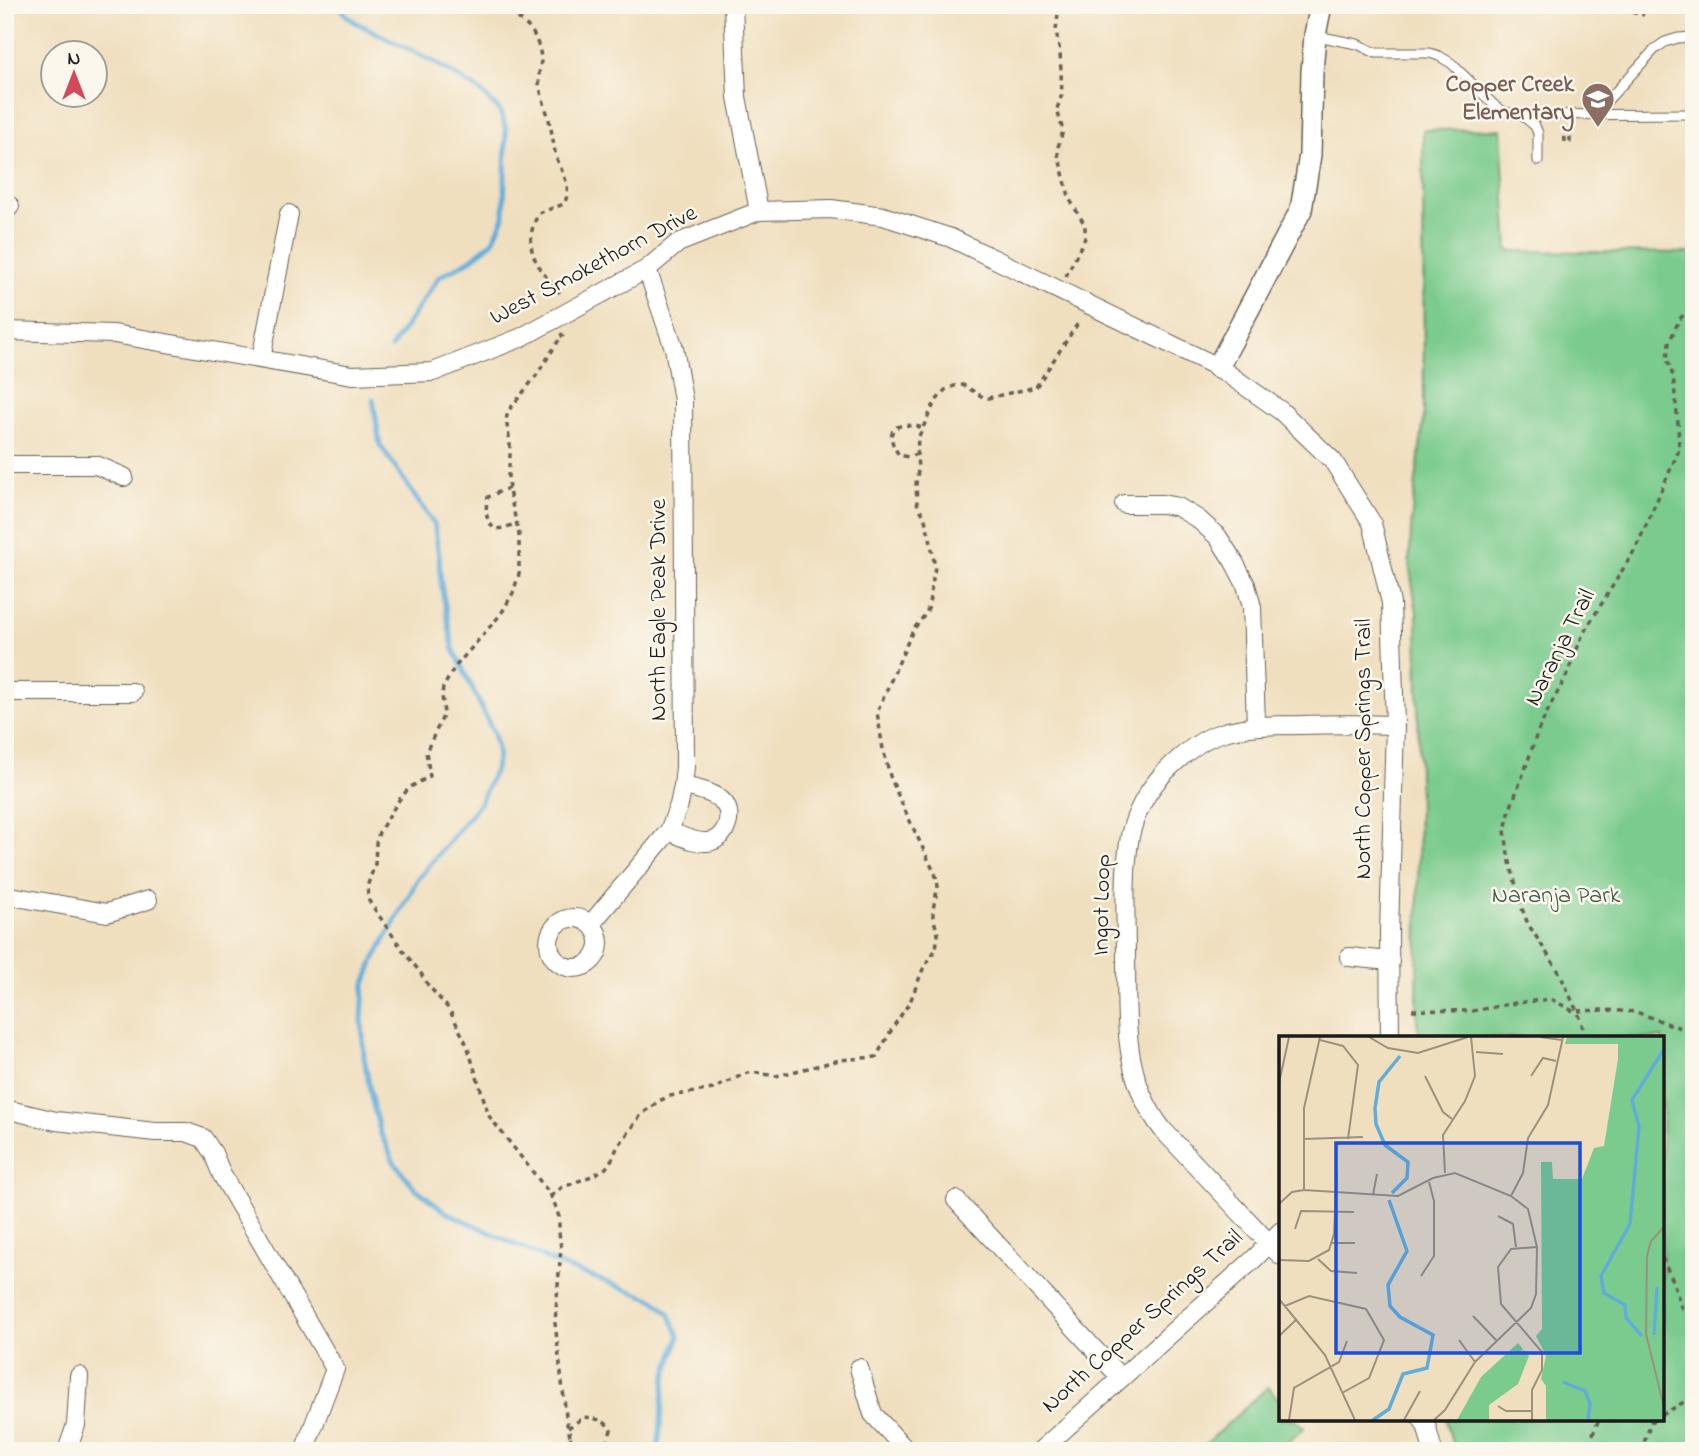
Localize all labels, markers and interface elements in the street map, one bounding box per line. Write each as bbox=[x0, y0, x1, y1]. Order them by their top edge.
north arrow bbox=[38, 38, 108, 108]
text: N bbox=[68, 46, 81, 73]
place label: Copper Creek Elementary bbox=[1445, 68, 1574, 132]
school or university icon: Copper Creek Elementary bbox=[1579, 80, 1617, 129]
street label: West Smokethorn Drive bbox=[484, 196, 704, 335]
street label: North Eagle Peak Drive bbox=[642, 499, 677, 721]
street label: Naranja Trail bbox=[1516, 583, 1606, 713]
street label: North Copper Springs Trail bbox=[1347, 618, 1382, 880]
street label: Ingot Loop bbox=[1085, 854, 1121, 956]
park label: Naranja Park bbox=[1492, 879, 1621, 914]
inset map bbox=[1279, 1036, 1664, 1421]
street label: North Copper Springs Trail bbox=[1034, 1222, 1252, 1422]

